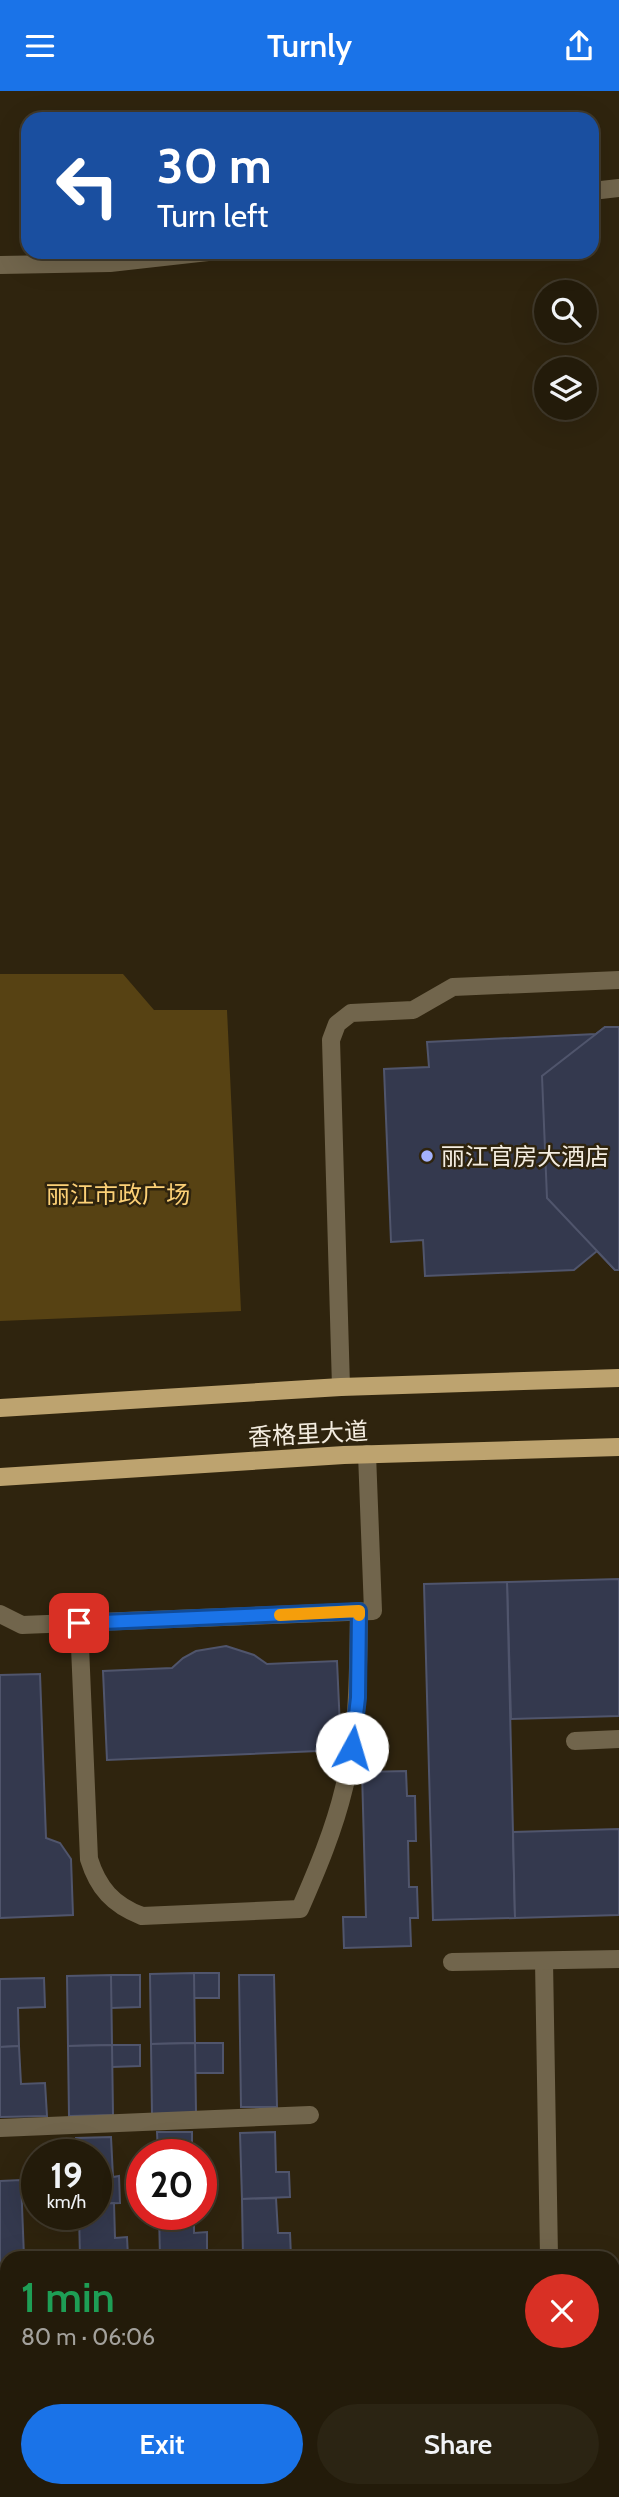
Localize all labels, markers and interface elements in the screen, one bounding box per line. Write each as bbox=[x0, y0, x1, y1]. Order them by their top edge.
text: Turnly bbox=[267, 26, 352, 65]
icon: menu bbox=[21, 27, 59, 65]
icon: share bbox=[560, 27, 598, 65]
text: 30 m bbox=[157, 136, 272, 195]
icon: left bbox=[42, 140, 133, 231]
text: Turn left bbox=[157, 196, 268, 235]
map controls bbox=[534, 280, 597, 420]
button: search bbox=[534, 280, 597, 343]
button: layers bbox=[534, 357, 597, 420]
place label: 丽江官房大酒店 bbox=[441, 1142, 609, 1171]
marker: 丽江官房大酒店 bbox=[419, 1148, 435, 1164]
park label: 丽江市政广场 bbox=[46, 1180, 190, 1209]
street label: 香格里大道 bbox=[247, 1416, 369, 1452]
pin bbox=[49, 1593, 109, 1653]
icon: arrive bbox=[60, 1604, 98, 1642]
position arrow bbox=[315, 1711, 389, 1785]
speed limit sign: 20 bbox=[126, 2139, 217, 2230]
text: 19 bbox=[50, 2154, 83, 2197]
text: km/h bbox=[47, 2191, 86, 2213]
text: 1 min bbox=[21, 2271, 115, 2323]
button: close bbox=[525, 2274, 599, 2348]
text: 80 m · 06:06 bbox=[21, 2323, 155, 2351]
button: Exit bbox=[21, 2404, 303, 2484]
button: Share bbox=[317, 2404, 599, 2484]

